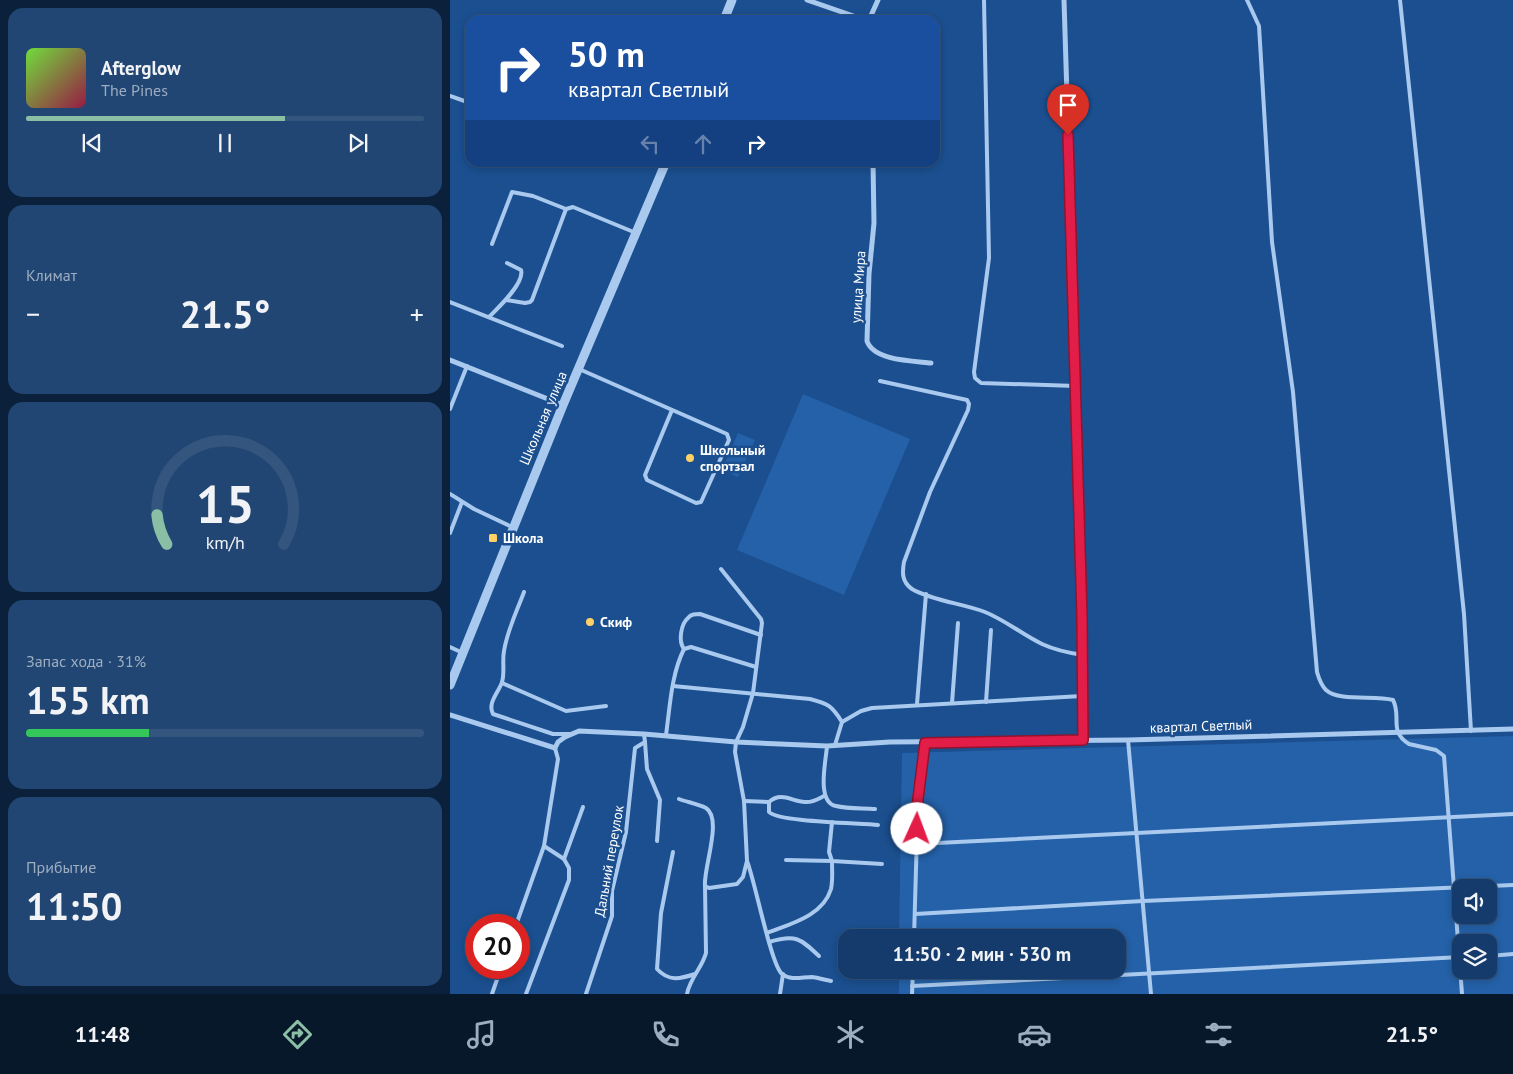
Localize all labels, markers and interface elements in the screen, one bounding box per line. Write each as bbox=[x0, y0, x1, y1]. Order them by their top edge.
text: 50 m bbox=[568, 31, 645, 77]
icon: right bbox=[485, 35, 550, 100]
text: Afterglow bbox=[101, 56, 181, 80]
text: квартал Светлый bbox=[568, 75, 729, 103]
text: The Pines bbox=[101, 80, 168, 100]
pin bbox=[1047, 84, 1089, 135]
icon: arrive bbox=[1054, 91, 1082, 119]
icon: previous bbox=[78, 129, 106, 157]
icon: pause bbox=[211, 129, 239, 157]
icon: next bbox=[344, 129, 372, 157]
icon: left bbox=[636, 130, 664, 158]
icon: ahead bbox=[689, 130, 717, 158]
icon: right bbox=[742, 130, 770, 158]
street label: улица Мира bbox=[846, 250, 870, 324]
text: Климат bbox=[26, 265, 77, 285]
text: 21.5° bbox=[180, 289, 270, 338]
text: − bbox=[26, 295, 40, 332]
text: + bbox=[410, 295, 424, 332]
street label: Школьная улица bbox=[515, 368, 571, 468]
place label: Школьный спортзал bbox=[700, 441, 765, 475]
marker: Школьный спортзал bbox=[684, 452, 696, 464]
text: 15 bbox=[196, 470, 254, 537]
place label: Школа bbox=[503, 529, 543, 547]
text: km/h bbox=[205, 531, 245, 554]
marker: Школа bbox=[487, 532, 499, 544]
place label: Скиф bbox=[600, 613, 632, 631]
marker: Скиф bbox=[584, 616, 596, 628]
text: Запас хода · 31% bbox=[26, 651, 146, 671]
text: 155 km bbox=[26, 675, 150, 724]
street label: квартал Светлый bbox=[1149, 715, 1253, 737]
position arrow bbox=[890, 802, 942, 854]
street label: Дальний переулок bbox=[590, 803, 628, 918]
text: Прибытие bbox=[26, 857, 96, 877]
map controls bbox=[1452, 879, 1497, 979]
button: sound bbox=[1452, 879, 1497, 924]
text: 11:50 bbox=[26, 881, 122, 930]
speed limit sign: 20 bbox=[465, 914, 530, 979]
button: layers bbox=[1452, 934, 1497, 979]
text: 11:50 · 2 мин · 530 m bbox=[893, 942, 1071, 966]
icon: directions bbox=[280, 1017, 315, 1052]
icon: music bbox=[464, 1017, 499, 1052]
icon: phone bbox=[648, 1017, 683, 1052]
icon: climate bbox=[833, 1017, 868, 1052]
icon: car bbox=[1017, 1017, 1052, 1052]
icon: filters bbox=[1201, 1017, 1236, 1052]
text: 11:48 bbox=[75, 1020, 130, 1048]
text: 21.5° bbox=[1386, 1020, 1438, 1048]

